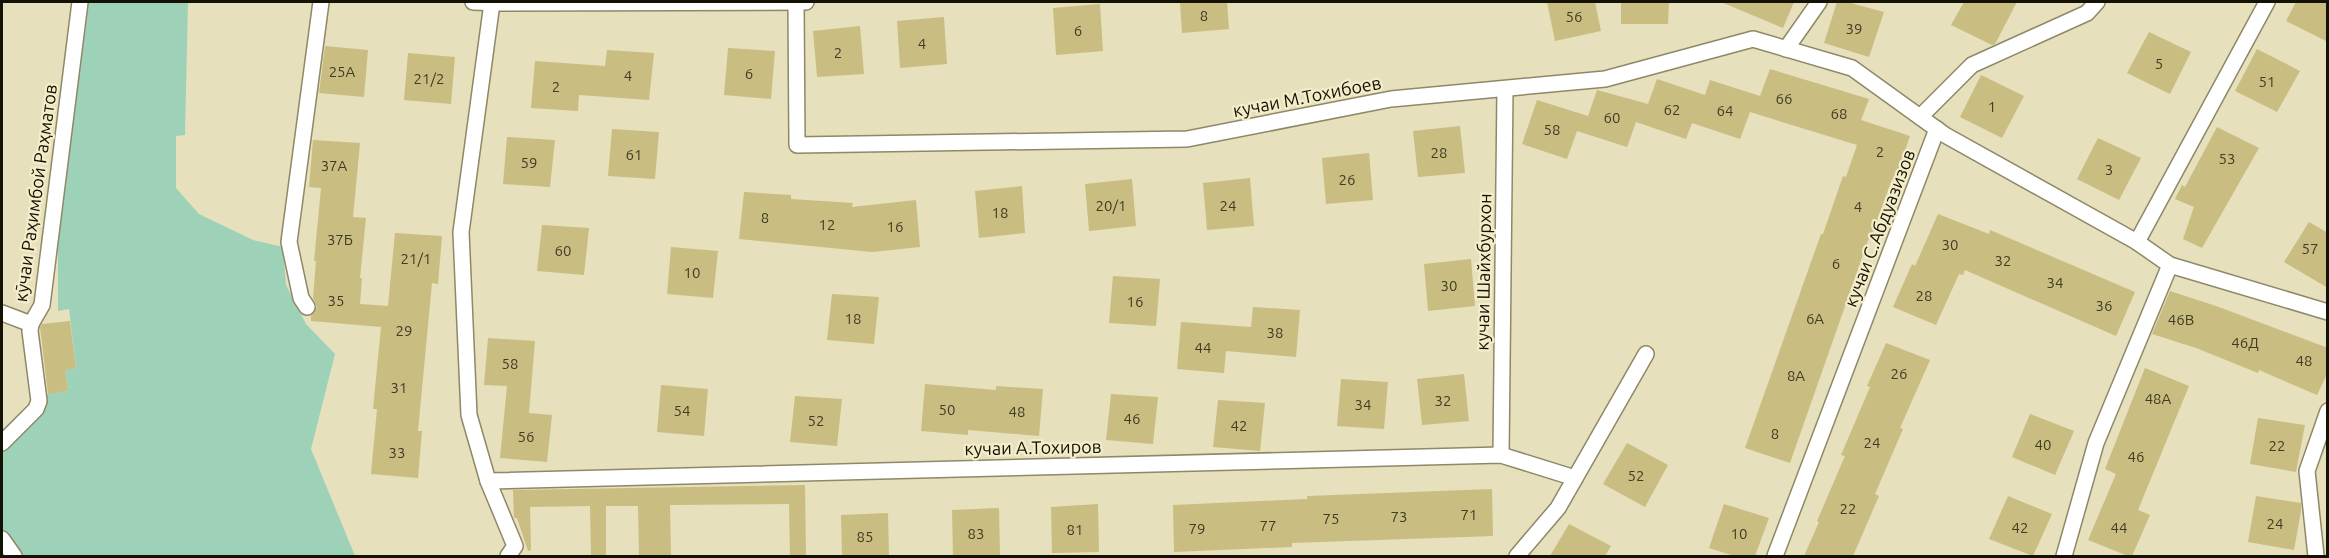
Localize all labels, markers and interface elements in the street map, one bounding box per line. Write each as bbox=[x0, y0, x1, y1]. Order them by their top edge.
house number: 8 bbox=[1200, 7, 1208, 24]
house number: 56 bbox=[1566, 8, 1582, 25]
house number: 39 bbox=[1846, 20, 1862, 37]
house number: 6 bbox=[1074, 22, 1082, 39]
house number: 4 bbox=[918, 35, 926, 52]
house number: 2 bbox=[834, 44, 842, 61]
house number: 5 bbox=[2155, 55, 2163, 72]
house number: 25А bbox=[329, 63, 356, 80]
house number: 6 bbox=[745, 65, 753, 82]
house number: 4 bbox=[624, 67, 632, 84]
house number: 21/2 bbox=[414, 70, 444, 87]
street label: кучаи М.Тохибоев bbox=[1231, 72, 1383, 120]
house number: 51 bbox=[2259, 73, 2275, 90]
house number: 2 bbox=[552, 78, 560, 95]
street label: кӯчаи Раҳимбой Раҳматов bbox=[10, 83, 60, 303]
house number: 66 bbox=[1776, 90, 1792, 107]
house number: 1 bbox=[1988, 98, 1996, 115]
house number: 62 bbox=[1664, 101, 1680, 118]
house number: 64 bbox=[1717, 102, 1733, 119]
house number: 68 bbox=[1831, 105, 1847, 122]
house number: 60 bbox=[1604, 109, 1620, 126]
house number: 58 bbox=[1544, 121, 1560, 138]
house number: 2 bbox=[1876, 143, 1884, 160]
house number: 28 bbox=[1431, 144, 1447, 161]
house number: 61 bbox=[626, 146, 642, 163]
street label: кучаи С.Абдуазизов bbox=[1840, 146, 1918, 310]
house number: 53 bbox=[2219, 150, 2235, 167]
house number: 59 bbox=[521, 154, 537, 171]
house number: 37А bbox=[321, 157, 348, 174]
house number: 3 bbox=[2105, 161, 2113, 178]
house number: 26 bbox=[1339, 171, 1355, 188]
street label: кучаи Шайхбурхон bbox=[1472, 193, 1494, 351]
house number: 20/1 bbox=[1096, 197, 1126, 214]
house number: 24 bbox=[1220, 197, 1236, 214]
house number: 4 bbox=[1854, 198, 1862, 215]
house number: 18 bbox=[992, 204, 1008, 221]
house number: 8 bbox=[761, 209, 769, 226]
house number: 12 bbox=[819, 216, 835, 233]
house number: 16 bbox=[887, 218, 903, 235]
house number: 37Б bbox=[327, 231, 353, 248]
house number: 30 bbox=[1942, 236, 1958, 253]
house number: 57 bbox=[2302, 240, 2318, 257]
house number: 60 bbox=[555, 242, 571, 259]
house number: 21/1 bbox=[401, 250, 431, 267]
house number: 32 bbox=[1995, 252, 2011, 269]
house number: 6 bbox=[1832, 255, 1840, 272]
house number: 10 bbox=[684, 264, 700, 281]
house number: 34 bbox=[2047, 274, 2063, 291]
house number: 30 bbox=[1441, 277, 1457, 294]
house number: 28 bbox=[1916, 287, 1932, 304]
house number: 35 bbox=[328, 292, 344, 309]
house number: 16 bbox=[1127, 293, 1143, 310]
house number: 36 bbox=[2096, 297, 2112, 314]
house number: 18 bbox=[845, 310, 861, 327]
house number: 6А bbox=[1806, 310, 1824, 327]
house number: 46В bbox=[2168, 311, 2194, 328]
house number: 29 bbox=[396, 322, 412, 339]
house number: 38 bbox=[1267, 324, 1283, 341]
house number: 46Д bbox=[2231, 334, 2259, 351]
house number: 44 bbox=[1195, 339, 1211, 356]
house number: 48 bbox=[2296, 352, 2312, 369]
house number: 58 bbox=[502, 355, 518, 372]
house number: 26 bbox=[1891, 365, 1907, 382]
house number: 8А bbox=[1787, 367, 1805, 384]
house number: 31 bbox=[391, 379, 407, 396]
house number: 48А bbox=[2145, 390, 2172, 407]
house number: 32 bbox=[1435, 392, 1451, 409]
house number: 34 bbox=[1355, 396, 1371, 413]
house number: 50 bbox=[939, 401, 955, 418]
house number: 54 bbox=[674, 402, 690, 419]
house number: 48 bbox=[1009, 403, 1025, 420]
house number: 46 bbox=[1124, 410, 1140, 427]
house number: 52 bbox=[808, 412, 824, 429]
house number: 42 bbox=[1231, 417, 1247, 434]
house number: 8 bbox=[1771, 425, 1779, 442]
house number: 56 bbox=[518, 428, 534, 445]
house number: 24 bbox=[1864, 434, 1880, 451]
street label: кучаи А.Тохиров bbox=[964, 436, 1102, 458]
house number: 40 bbox=[2035, 436, 2051, 453]
house number: 22 bbox=[2269, 437, 2285, 454]
house number: 33 bbox=[389, 444, 405, 461]
house number: 46 bbox=[2128, 448, 2144, 465]
house number: 52 bbox=[1628, 467, 1644, 484]
house number: 22 bbox=[1840, 500, 1856, 517]
house number: 71 bbox=[1461, 506, 1477, 523]
house number: 73 bbox=[1391, 508, 1407, 525]
house number: 75 bbox=[1323, 510, 1339, 527]
house number: 24 bbox=[2267, 515, 2283, 532]
house number: 77 bbox=[1260, 517, 1276, 534]
house number: 42 bbox=[2012, 519, 2028, 536]
house number: 44 bbox=[2111, 519, 2127, 536]
house number: 79 bbox=[1189, 520, 1205, 537]
house number: 81 bbox=[1067, 521, 1083, 538]
house number: 83 bbox=[968, 525, 984, 542]
house number: 10 bbox=[1731, 525, 1747, 542]
house number: 85 bbox=[857, 528, 873, 545]

